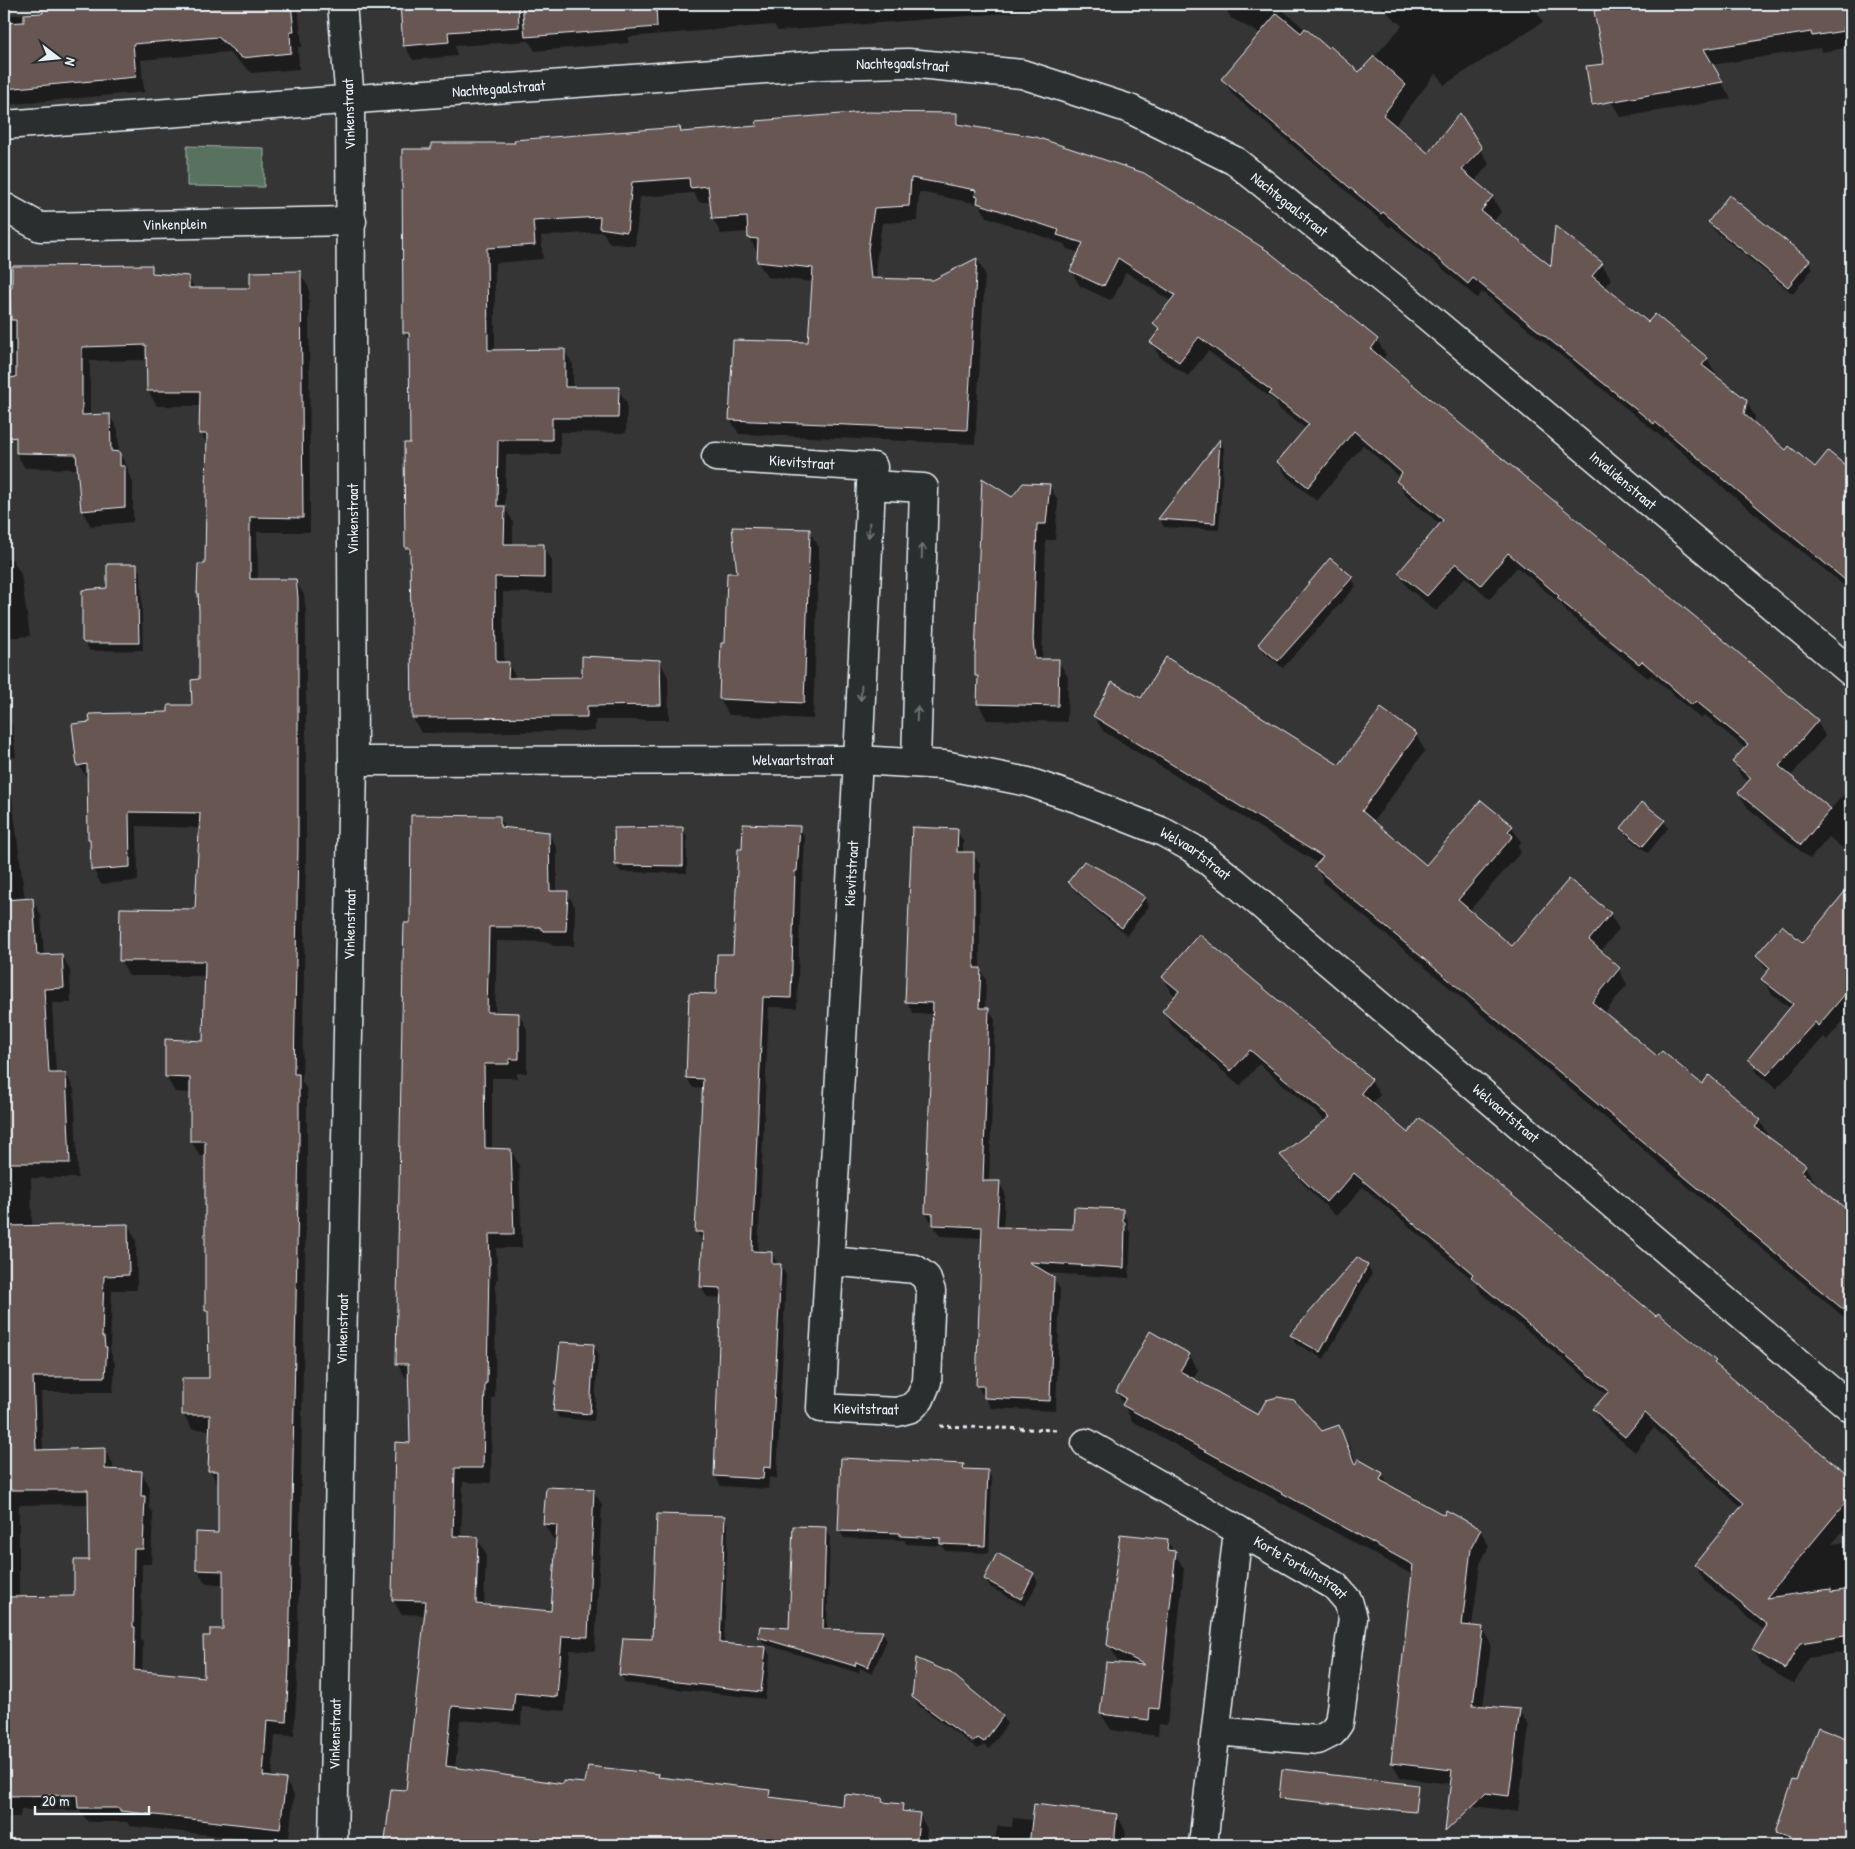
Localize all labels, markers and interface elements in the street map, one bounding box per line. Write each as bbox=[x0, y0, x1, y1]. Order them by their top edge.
north arrow bbox=[32, 32, 82, 82]
street label: Nachtegaalstraat bbox=[856, 52, 951, 77]
text: N bbox=[61, 56, 81, 68]
street label: Nachtegaalstraat bbox=[451, 74, 547, 102]
street label: Vinkenstraat bbox=[337, 77, 360, 150]
street label: Nachtegaalstraat bbox=[1247, 167, 1333, 242]
street label: Vinkenplein bbox=[143, 213, 207, 235]
street label: Invalidenstraat bbox=[1585, 446, 1662, 515]
street label: Kievitstraat bbox=[769, 449, 836, 475]
street label: Vinkenstraat bbox=[342, 483, 363, 555]
one-way arrow bbox=[864, 522, 873, 538]
one-way arrow bbox=[918, 544, 927, 560]
one-way arrow bbox=[857, 684, 866, 700]
one-way arrow bbox=[913, 706, 922, 722]
street label: Welvaartstraat bbox=[752, 749, 835, 770]
street label: Welvaartstraat bbox=[1157, 822, 1236, 886]
street label: Kievitstraat bbox=[839, 839, 863, 907]
street label: Vinkenstraat bbox=[338, 887, 361, 960]
street label: Welvaartstraat bbox=[1468, 1078, 1545, 1148]
street label: Vinkenstraat bbox=[331, 1292, 353, 1365]
street label: Kievitstraat bbox=[833, 1397, 900, 1420]
street label: Korte Fortuinstraat bbox=[1250, 1530, 1353, 1604]
street label: Vinkenstraat bbox=[323, 1697, 346, 1770]
scale bar bbox=[35, 1784, 149, 1816]
text: 20 m bbox=[42, 1790, 69, 1811]

